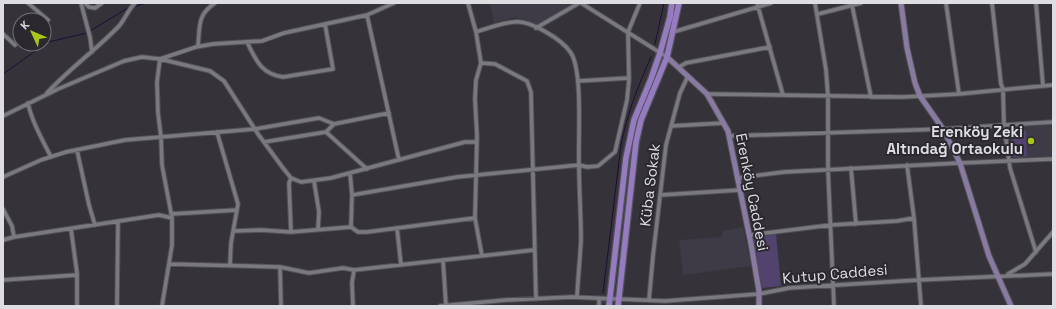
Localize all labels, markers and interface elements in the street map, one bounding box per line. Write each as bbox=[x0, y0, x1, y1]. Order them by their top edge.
north arrow bbox=[12, 12, 52, 52]
text: K bbox=[17, 18, 32, 32]
place label: Erenköy Zeki Altındağ Ortaokulu bbox=[886, 122, 1023, 158]
street label: Erenköy Caddesi bbox=[732, 131, 773, 252]
marker: Erenköy Zeki Altındağ Ortaokulu bbox=[1026, 136, 1036, 146]
street label: Küba Sokak bbox=[635, 142, 664, 227]
street label: Kutup Caddesi bbox=[782, 259, 888, 288]

